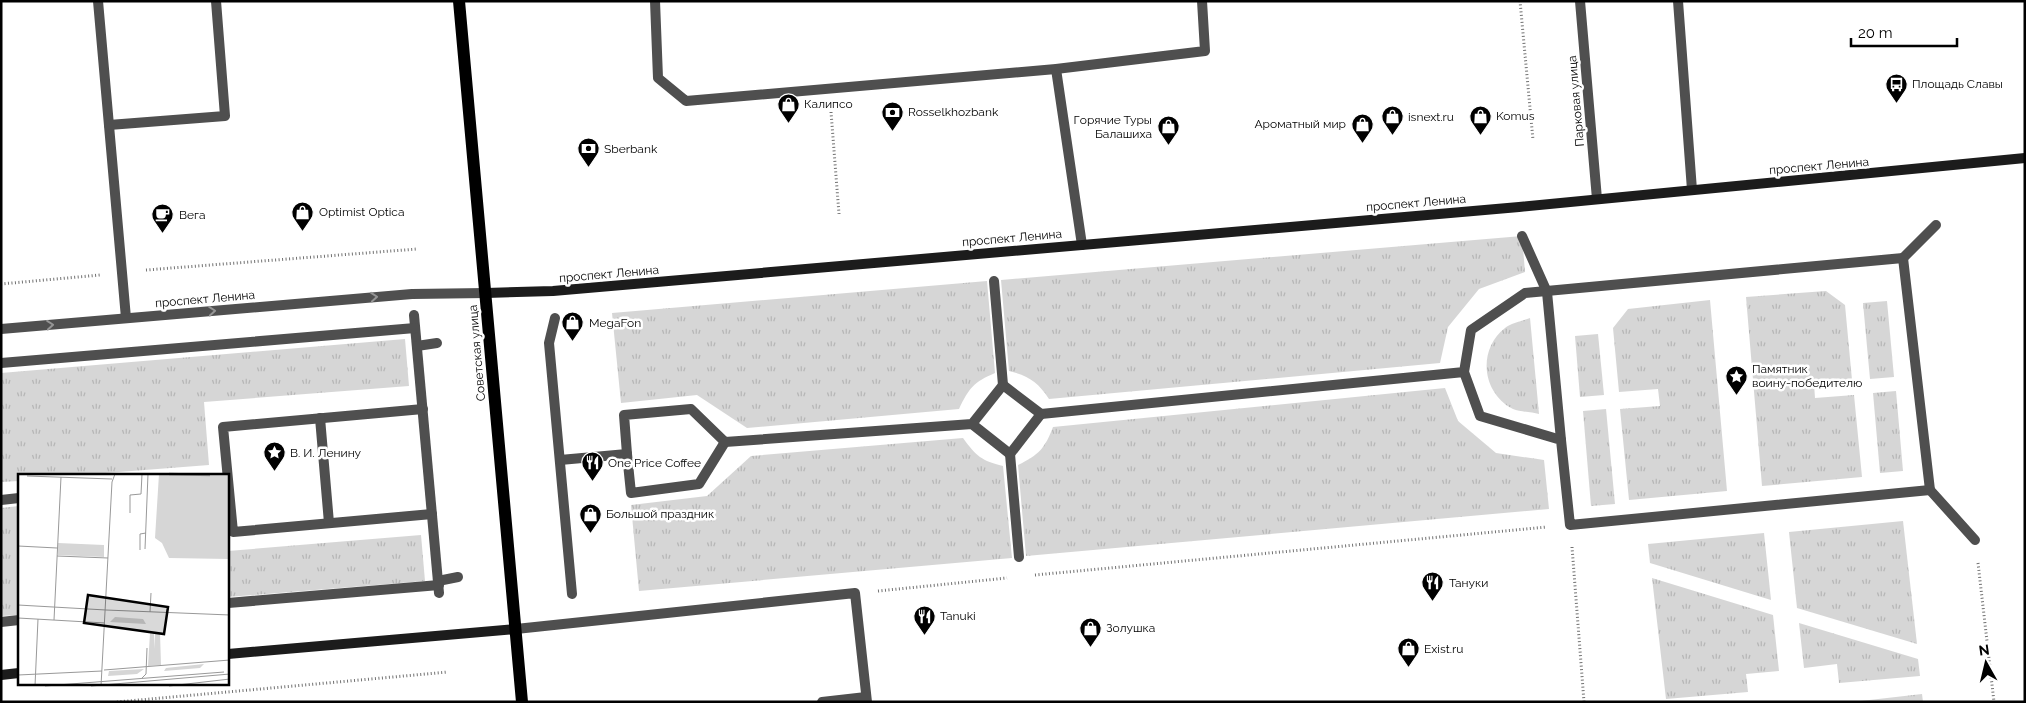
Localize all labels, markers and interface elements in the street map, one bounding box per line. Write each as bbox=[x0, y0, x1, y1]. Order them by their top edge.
scale bar bbox=[1851, 15, 1957, 47]
text: 20 m bbox=[1858, 24, 1893, 42]
street label: Парковая улица bbox=[1565, 55, 1587, 147]
bus stop icon: Площадь Славы bbox=[1884, 72, 1908, 103]
place label: Площадь Славы bbox=[1912, 77, 2003, 91]
shop icon: Калипсо bbox=[776, 92, 800, 123]
place label: Калипсо bbox=[804, 97, 853, 111]
bank icon: Rosselkhozbank bbox=[880, 100, 904, 131]
shop icon: Komus bbox=[1468, 104, 1492, 135]
place label: Rosselkhozbank bbox=[908, 105, 999, 119]
shop icon: isnext.ru bbox=[1380, 105, 1404, 136]
place label: Komus bbox=[1496, 109, 1535, 123]
place label: isnext.ru bbox=[1408, 110, 1454, 124]
shop icon: Ароматный мир bbox=[1350, 112, 1374, 143]
place label: Горячие Туры Балашиха bbox=[1074, 113, 1152, 141]
shop icon: Горячие Туры Балашиха bbox=[1156, 115, 1180, 146]
place label: Ароматный мир bbox=[1255, 117, 1346, 131]
bank icon: Sberbank bbox=[576, 137, 600, 168]
place label: Sberbank bbox=[604, 142, 658, 156]
street label: проспект Ленина bbox=[1768, 155, 1870, 177]
street label: проспект Ленина bbox=[1365, 192, 1467, 214]
shop icon: Optimist Optica bbox=[291, 200, 315, 231]
cafe icon: Вега bbox=[151, 203, 175, 234]
place label: Optimist Optica bbox=[319, 205, 404, 219]
place label: Вега bbox=[179, 208, 205, 222]
street label: проспект Ленина bbox=[961, 227, 1063, 249]
street label: проспект Ленина bbox=[558, 263, 660, 285]
street label: проспект Ленина bbox=[154, 288, 256, 310]
one-way arrow bbox=[370, 292, 378, 303]
street label: Советская улица bbox=[466, 304, 488, 402]
one-way arrow bbox=[208, 306, 216, 317]
shop icon: MegaFon bbox=[561, 311, 585, 342]
place label: MegaFon bbox=[589, 316, 641, 330]
one-way arrow bbox=[46, 319, 54, 330]
place label: Памятник воину-победителю bbox=[1752, 362, 1862, 390]
place icon: Памятник воину-победителю bbox=[1724, 364, 1748, 395]
place icon: В. И. Ленину bbox=[262, 441, 286, 472]
place label: В. И. Ленину bbox=[290, 446, 362, 460]
restaurant icon: One Price Coffee bbox=[580, 451, 604, 482]
place label: One Price Coffee bbox=[608, 456, 701, 470]
inset map bbox=[18, 474, 229, 686]
shop icon: Большой праздник bbox=[578, 502, 602, 533]
place label: Большой праздник bbox=[606, 507, 714, 521]
restaurant icon: Тануки bbox=[1421, 571, 1445, 602]
place label: Тануки bbox=[1449, 576, 1488, 590]
restaurant icon: Tanuki bbox=[912, 604, 936, 635]
place label: Tanuki bbox=[940, 609, 976, 623]
shop icon: Золушка bbox=[1078, 616, 1102, 647]
place label: Золушка bbox=[1106, 621, 1155, 635]
shop icon: Exist.ru bbox=[1396, 637, 1420, 668]
north arrow bbox=[1961, 638, 2011, 688]
text: N bbox=[1978, 641, 1991, 659]
place label: Exist.ru bbox=[1424, 642, 1463, 656]

